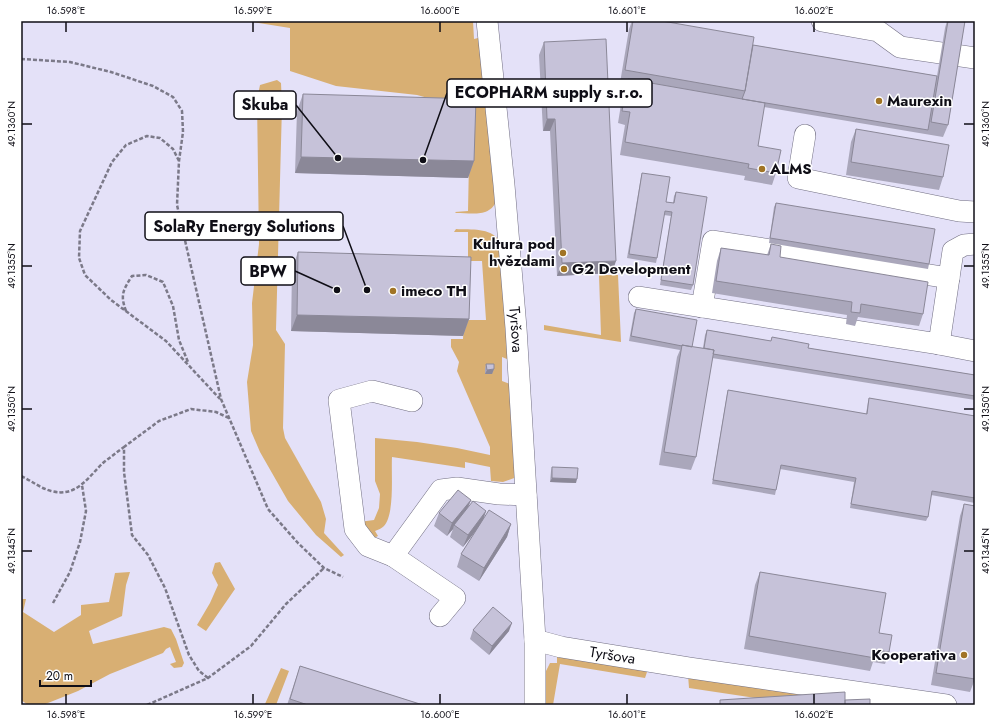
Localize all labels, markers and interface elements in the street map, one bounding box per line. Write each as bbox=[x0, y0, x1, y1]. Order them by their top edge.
text: 16.598°E bbox=[47, 3, 85, 18]
text: 16.599°E bbox=[234, 3, 272, 18]
text: 16.600°E bbox=[420, 3, 460, 18]
text: 16.601°E bbox=[608, 3, 646, 18]
text: 16.602°E bbox=[795, 3, 834, 18]
callout: ECOPHARM supply s.r.o. bbox=[447, 79, 652, 107]
text: ECOPHARM supply s.r.o. bbox=[455, 81, 643, 104]
place label: Maurexin bbox=[887, 90, 952, 112]
callout: Skuba bbox=[234, 91, 296, 119]
text: Skuba bbox=[242, 93, 288, 116]
marker: Maurexin bbox=[874, 96, 884, 106]
text: 49.1360°N bbox=[4, 101, 19, 147]
text: 49.1360°N bbox=[978, 101, 993, 147]
place label: ALMS bbox=[769, 158, 812, 180]
marker: ALMS bbox=[757, 164, 767, 174]
callout: SolaRy Energy Solutions bbox=[145, 212, 343, 240]
text: SolaRy Energy Solutions bbox=[153, 215, 335, 238]
place label: Kultura pod hvězdami bbox=[473, 233, 555, 272]
text: 49.1355°N bbox=[4, 243, 19, 289]
text: 49.1355°N bbox=[978, 243, 993, 289]
marker: Kultura pod hvězdami bbox=[558, 248, 568, 258]
callout: BPW bbox=[241, 257, 295, 285]
place label: G2 Development bbox=[572, 258, 691, 280]
text: BPW bbox=[249, 260, 287, 283]
marker: G2 Development bbox=[559, 264, 569, 274]
place label: imeco TH bbox=[401, 280, 467, 302]
marker: imeco TH bbox=[388, 286, 398, 296]
street label: Tyršova bbox=[503, 306, 528, 353]
text: 49.1350°N bbox=[4, 386, 19, 432]
text: 49.1350°N bbox=[978, 386, 993, 432]
text: 49.1345°N bbox=[4, 528, 19, 574]
text: 49.1345°N bbox=[978, 528, 993, 574]
street label: Tyršova bbox=[588, 641, 637, 670]
place label: Kooperativa bbox=[871, 644, 956, 666]
marker: Kooperativa bbox=[959, 650, 969, 660]
scale bar bbox=[40, 662, 91, 688]
text: 20 m bbox=[46, 667, 73, 685]
text: 16.598°E bbox=[47, 707, 85, 722]
text: 16.599°E bbox=[234, 707, 272, 722]
text: 16.600°E bbox=[420, 707, 460, 722]
text: 16.601°E bbox=[608, 707, 646, 722]
text: 16.602°E bbox=[795, 707, 834, 722]

